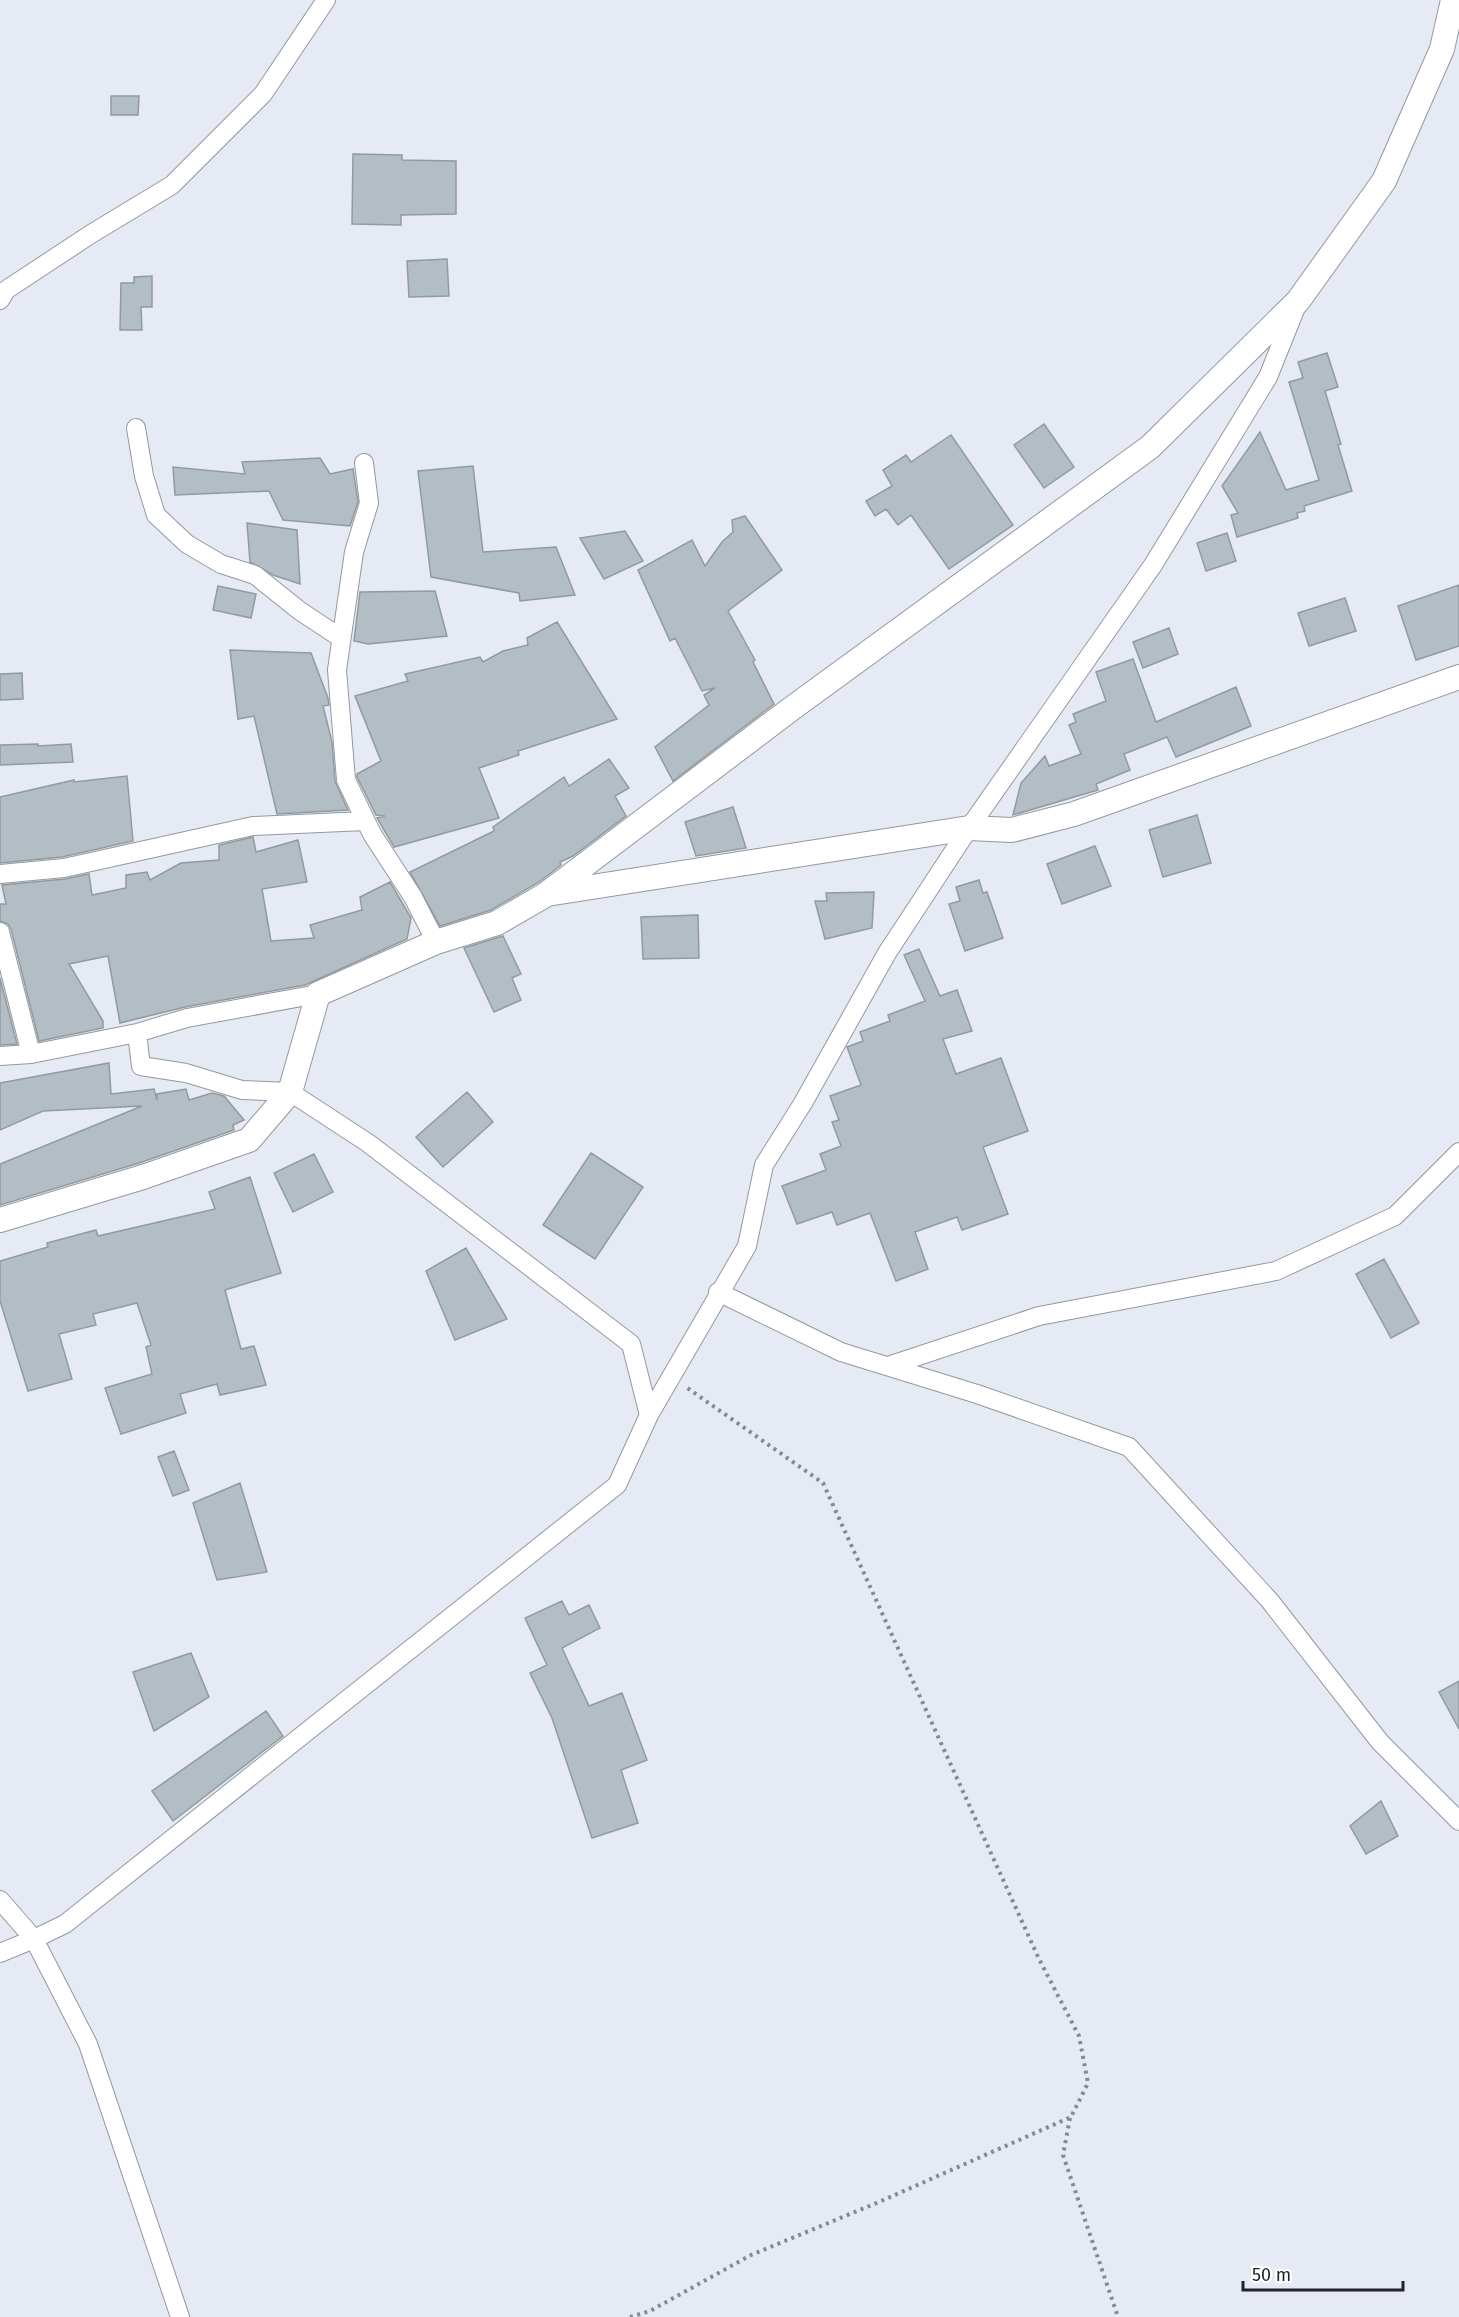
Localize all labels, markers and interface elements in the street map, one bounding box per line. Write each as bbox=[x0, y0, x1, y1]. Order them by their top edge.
scale bar bbox=[1243, 2254, 1404, 2292]
text: 50 m bbox=[1252, 2264, 1291, 2286]

